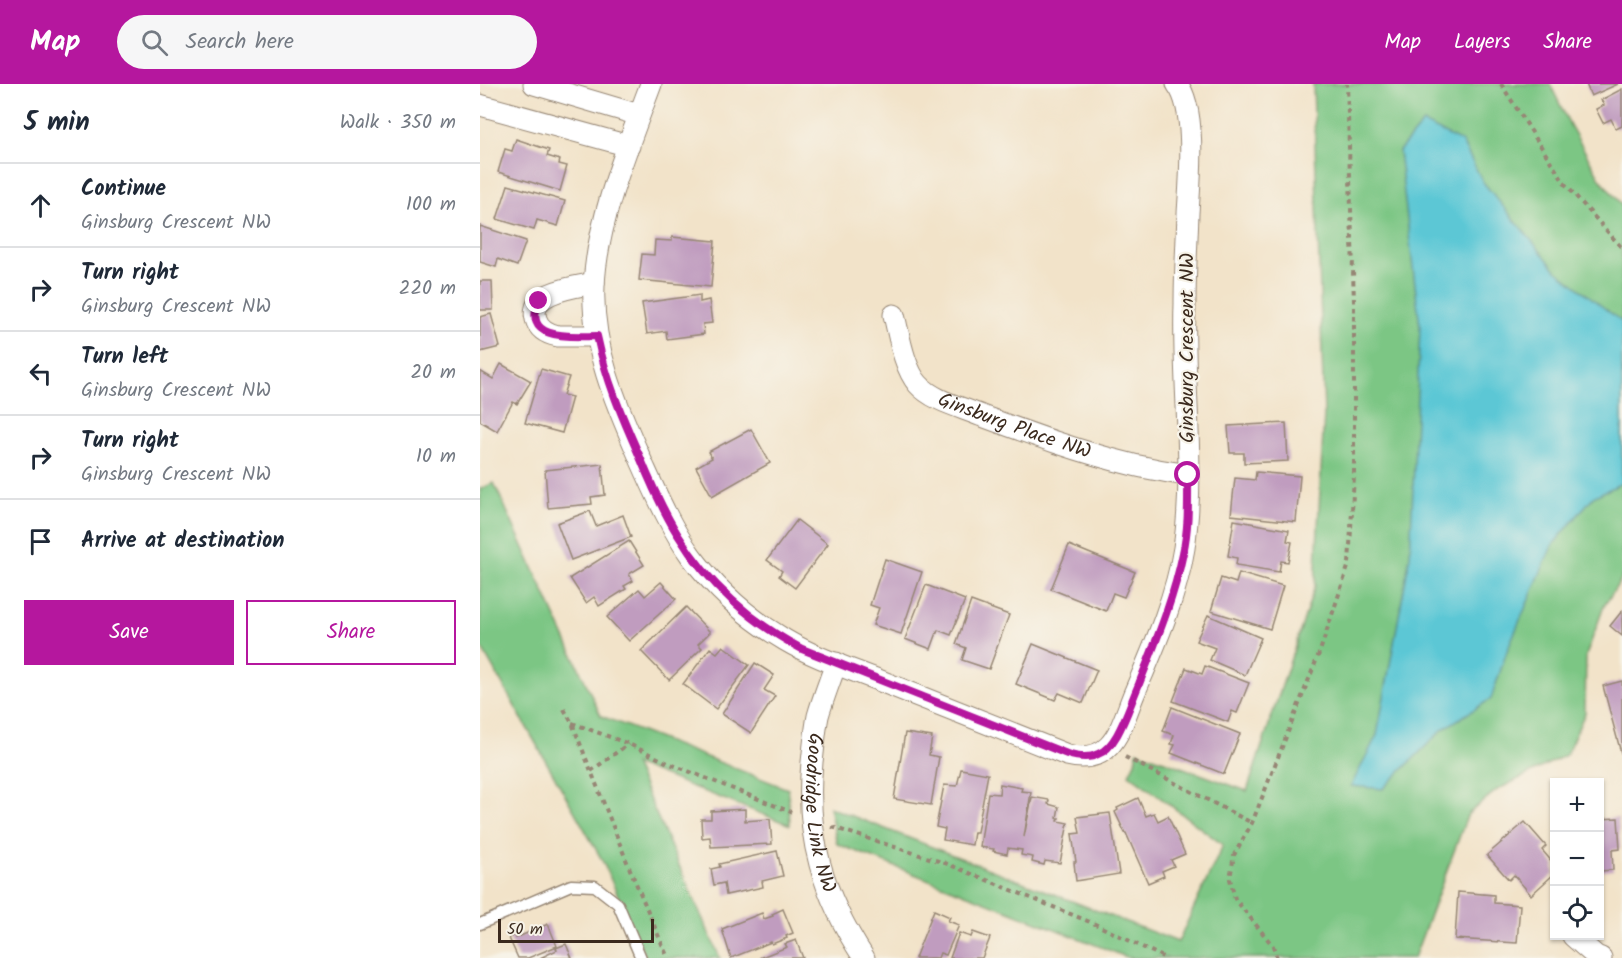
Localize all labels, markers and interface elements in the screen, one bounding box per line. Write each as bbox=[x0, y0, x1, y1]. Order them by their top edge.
search box bbox=[117, 15, 537, 69]
text: Map bbox=[30, 20, 81, 65]
text: Search here bbox=[186, 25, 294, 60]
icon: search bbox=[138, 26, 171, 59]
text: Map bbox=[1384, 26, 1421, 59]
text: Layers bbox=[1454, 26, 1510, 59]
text: Share bbox=[1543, 26, 1592, 59]
text: 5 min bbox=[24, 102, 90, 144]
text: Walk · 350 m bbox=[340, 107, 456, 139]
text: Continue bbox=[81, 172, 166, 207]
icon: ahead bbox=[24, 189, 57, 222]
text: 100 m bbox=[406, 189, 456, 221]
text: Ginsburg Crescent NW bbox=[81, 207, 271, 239]
street label: Ginsburg Crescent NW bbox=[1172, 253, 1204, 443]
text: Turn right bbox=[81, 256, 179, 291]
icon: right bbox=[24, 273, 57, 306]
text: 220 m bbox=[399, 273, 456, 305]
route end bbox=[525, 287, 551, 313]
text: Ginsburg Crescent NW bbox=[81, 291, 271, 323]
text: Turn left bbox=[81, 340, 168, 375]
icon: left bbox=[24, 357, 57, 390]
text: 20 m bbox=[410, 357, 456, 389]
text: Ginsburg Crescent NW bbox=[81, 375, 271, 407]
street label: Ginsburg Place NW bbox=[932, 384, 1095, 469]
text: Turn right bbox=[81, 424, 179, 459]
icon: right bbox=[24, 441, 57, 474]
text: 10 m bbox=[416, 441, 456, 473]
text: Ginsburg Crescent NW bbox=[81, 459, 271, 491]
route start bbox=[1174, 461, 1200, 487]
text: Arrive at destination bbox=[81, 524, 284, 559]
icon: arrive bbox=[24, 525, 57, 558]
button: Save bbox=[24, 600, 234, 665]
button: Share bbox=[246, 600, 456, 665]
street label: Goodridge Link NW bbox=[794, 731, 844, 897]
map controls bbox=[1550, 778, 1604, 940]
button: + bbox=[1550, 778, 1604, 832]
button: − bbox=[1550, 832, 1604, 886]
button: locate bbox=[1550, 886, 1604, 940]
scale bar bbox=[498, 916, 654, 944]
text: 50 m bbox=[507, 917, 543, 942]

